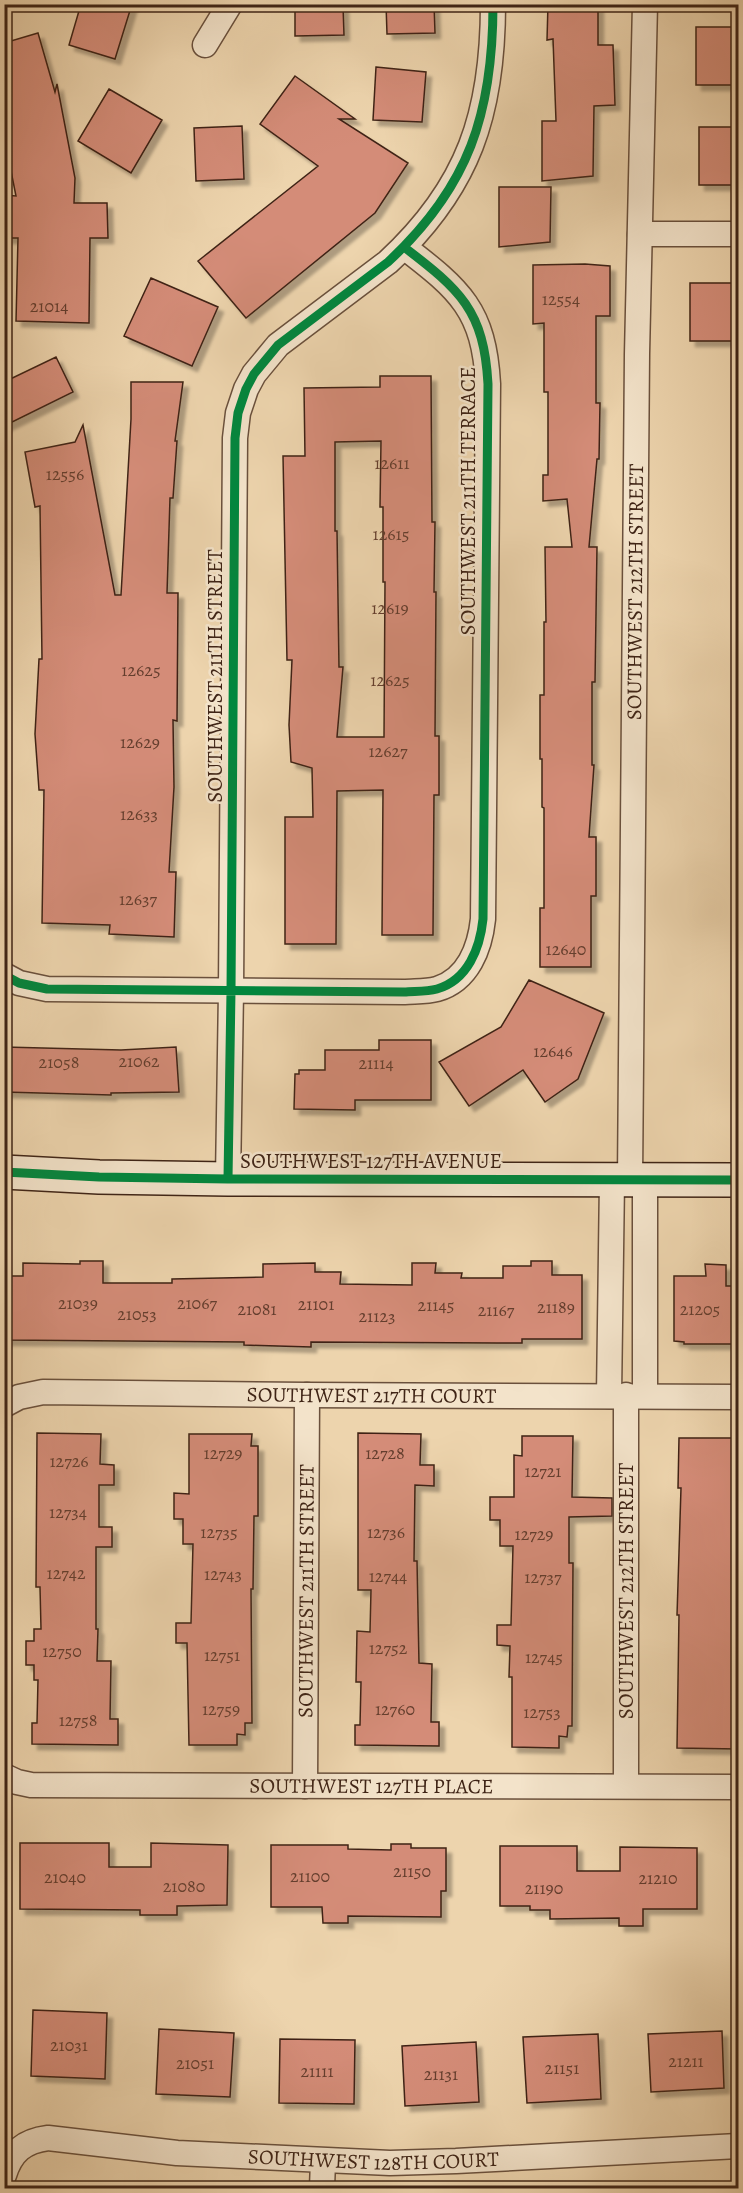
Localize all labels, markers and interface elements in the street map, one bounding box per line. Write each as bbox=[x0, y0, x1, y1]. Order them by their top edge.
house number: 12554 bbox=[542, 287, 580, 311]
house number: 21014 bbox=[30, 294, 68, 318]
street label: SOUTHWEST 211TH TERRACE bbox=[454, 367, 482, 635]
house number: 12611 bbox=[374, 451, 410, 475]
house number: 12556 bbox=[46, 462, 84, 486]
street label: SOUTHWEST 212TH STREET bbox=[620, 463, 650, 720]
house number: 12615 bbox=[373, 522, 409, 546]
street label: SOUTHWEST 211TH STREET bbox=[201, 549, 229, 803]
house number: 12619 bbox=[371, 596, 409, 620]
house number: 12625 bbox=[121, 658, 161, 682]
house number: 12625 bbox=[370, 668, 410, 692]
house number: 12629 bbox=[120, 730, 160, 754]
house number: 12627 bbox=[368, 739, 408, 763]
house number: 12633 bbox=[120, 802, 158, 826]
house number: 12637 bbox=[119, 887, 157, 911]
house number: 12640 bbox=[546, 937, 586, 961]
house number: 12646 bbox=[533, 1039, 573, 1063]
house number: 21062 bbox=[118, 1049, 160, 1073]
house number: 21058 bbox=[39, 1050, 79, 1074]
house number: 21114 bbox=[358, 1051, 394, 1075]
street label: SOUTHWEST 127TH AVENUE bbox=[240, 1147, 502, 1175]
house number: 21039 bbox=[58, 1291, 98, 1315]
house number: 21067 bbox=[177, 1291, 218, 1315]
house number: 21101 bbox=[298, 1292, 334, 1316]
house number: 21145 bbox=[418, 1293, 454, 1317]
house number: 21189 bbox=[537, 1295, 575, 1319]
house number: 21081 bbox=[237, 1297, 277, 1321]
house number: 21205 bbox=[680, 1297, 720, 1321]
house number: 21167 bbox=[478, 1298, 515, 1322]
house number: 21053 bbox=[117, 1302, 157, 1326]
house number: 21123 bbox=[359, 1304, 395, 1328]
street label: SOUTHWEST 217TH COURT bbox=[246, 1380, 497, 1410]
house number: 12729 bbox=[203, 1441, 243, 1465]
house number: 12728 bbox=[365, 1441, 405, 1465]
house number: 12726 bbox=[49, 1449, 89, 1473]
house number: 12721 bbox=[525, 1459, 561, 1483]
street label: SOUTHWEST 212TH STREET bbox=[612, 1462, 640, 1719]
street label: SOUTHWEST 211TH STREET bbox=[291, 1464, 321, 1718]
house number: 12734 bbox=[49, 1500, 87, 1524]
house number: 12735 bbox=[200, 1520, 238, 1544]
house number: 12736 bbox=[367, 1520, 405, 1544]
house number: 12729 bbox=[514, 1522, 554, 1546]
house number: 12742 bbox=[47, 1561, 86, 1585]
house number: 12743 bbox=[204, 1562, 242, 1586]
house number: 12744 bbox=[369, 1564, 407, 1588]
house number: 12737 bbox=[524, 1565, 562, 1589]
house number: 12752 bbox=[369, 1636, 408, 1660]
house number: 12750 bbox=[42, 1639, 82, 1663]
house number: 12751 bbox=[204, 1643, 240, 1667]
house number: 12745 bbox=[525, 1645, 563, 1669]
house number: 12759 bbox=[202, 1697, 240, 1721]
house number: 12760 bbox=[375, 1697, 415, 1721]
house number: 12753 bbox=[523, 1700, 561, 1724]
house number: 12758 bbox=[59, 1708, 97, 1732]
street label: SOUTHWEST 127TH PLACE bbox=[249, 1772, 493, 1800]
house number: 21150 bbox=[393, 1859, 431, 1883]
house number: 21100 bbox=[290, 1864, 330, 1888]
house number: 21040 bbox=[44, 1865, 86, 1889]
house number: 21210 bbox=[638, 1866, 678, 1890]
house number: 21080 bbox=[163, 1874, 205, 1898]
house number: 21190 bbox=[525, 1876, 563, 1900]
house number: 21031 bbox=[50, 2033, 88, 2057]
house number: 21211 bbox=[668, 2049, 704, 2073]
house number: 21051 bbox=[176, 2051, 214, 2075]
house number: 21151 bbox=[545, 2056, 579, 2080]
house number: 21111 bbox=[300, 2059, 334, 2083]
house number: 21131 bbox=[424, 2062, 458, 2086]
street label: SOUTHWEST 128TH COURT bbox=[247, 2142, 500, 2177]

